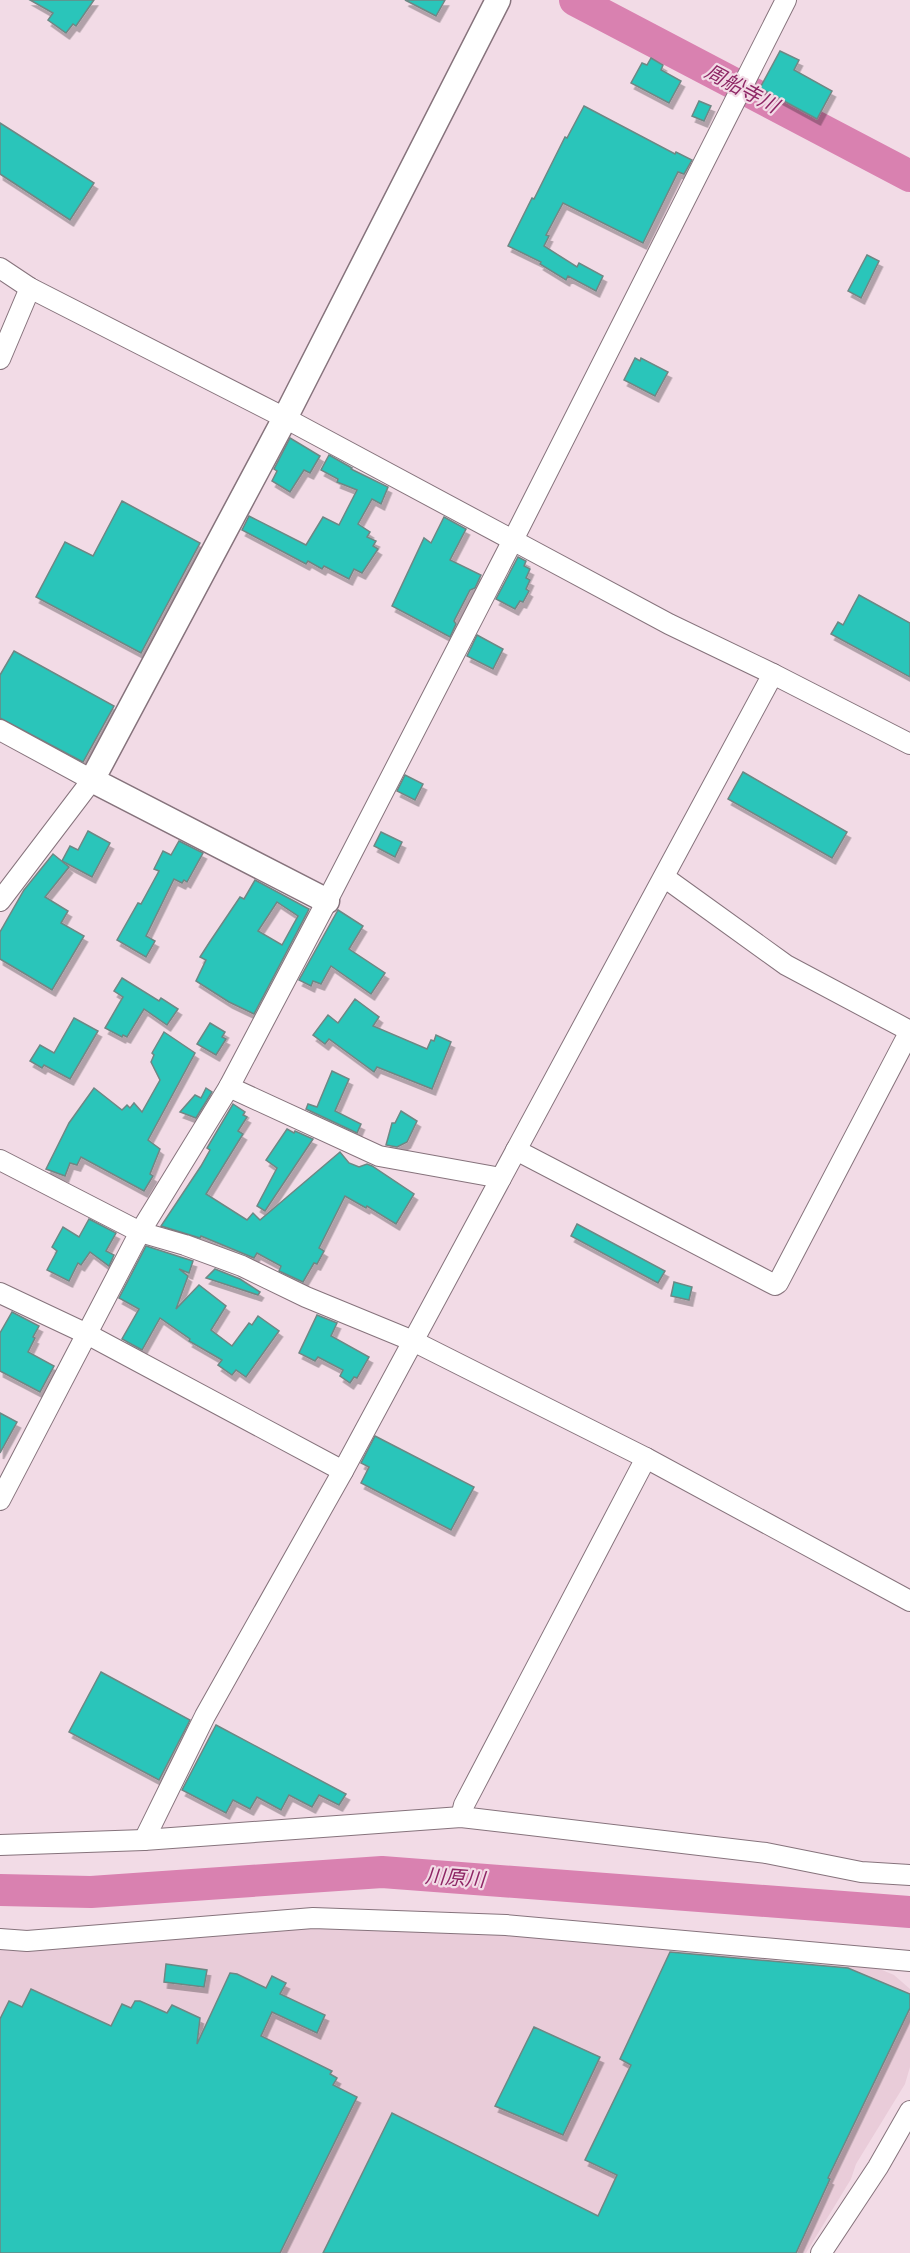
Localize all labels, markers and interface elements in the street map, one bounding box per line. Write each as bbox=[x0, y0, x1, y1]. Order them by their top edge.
water label: 周船寺川 bbox=[700, 57, 785, 120]
water label: 川原川 bbox=[424, 1861, 488, 1893]

